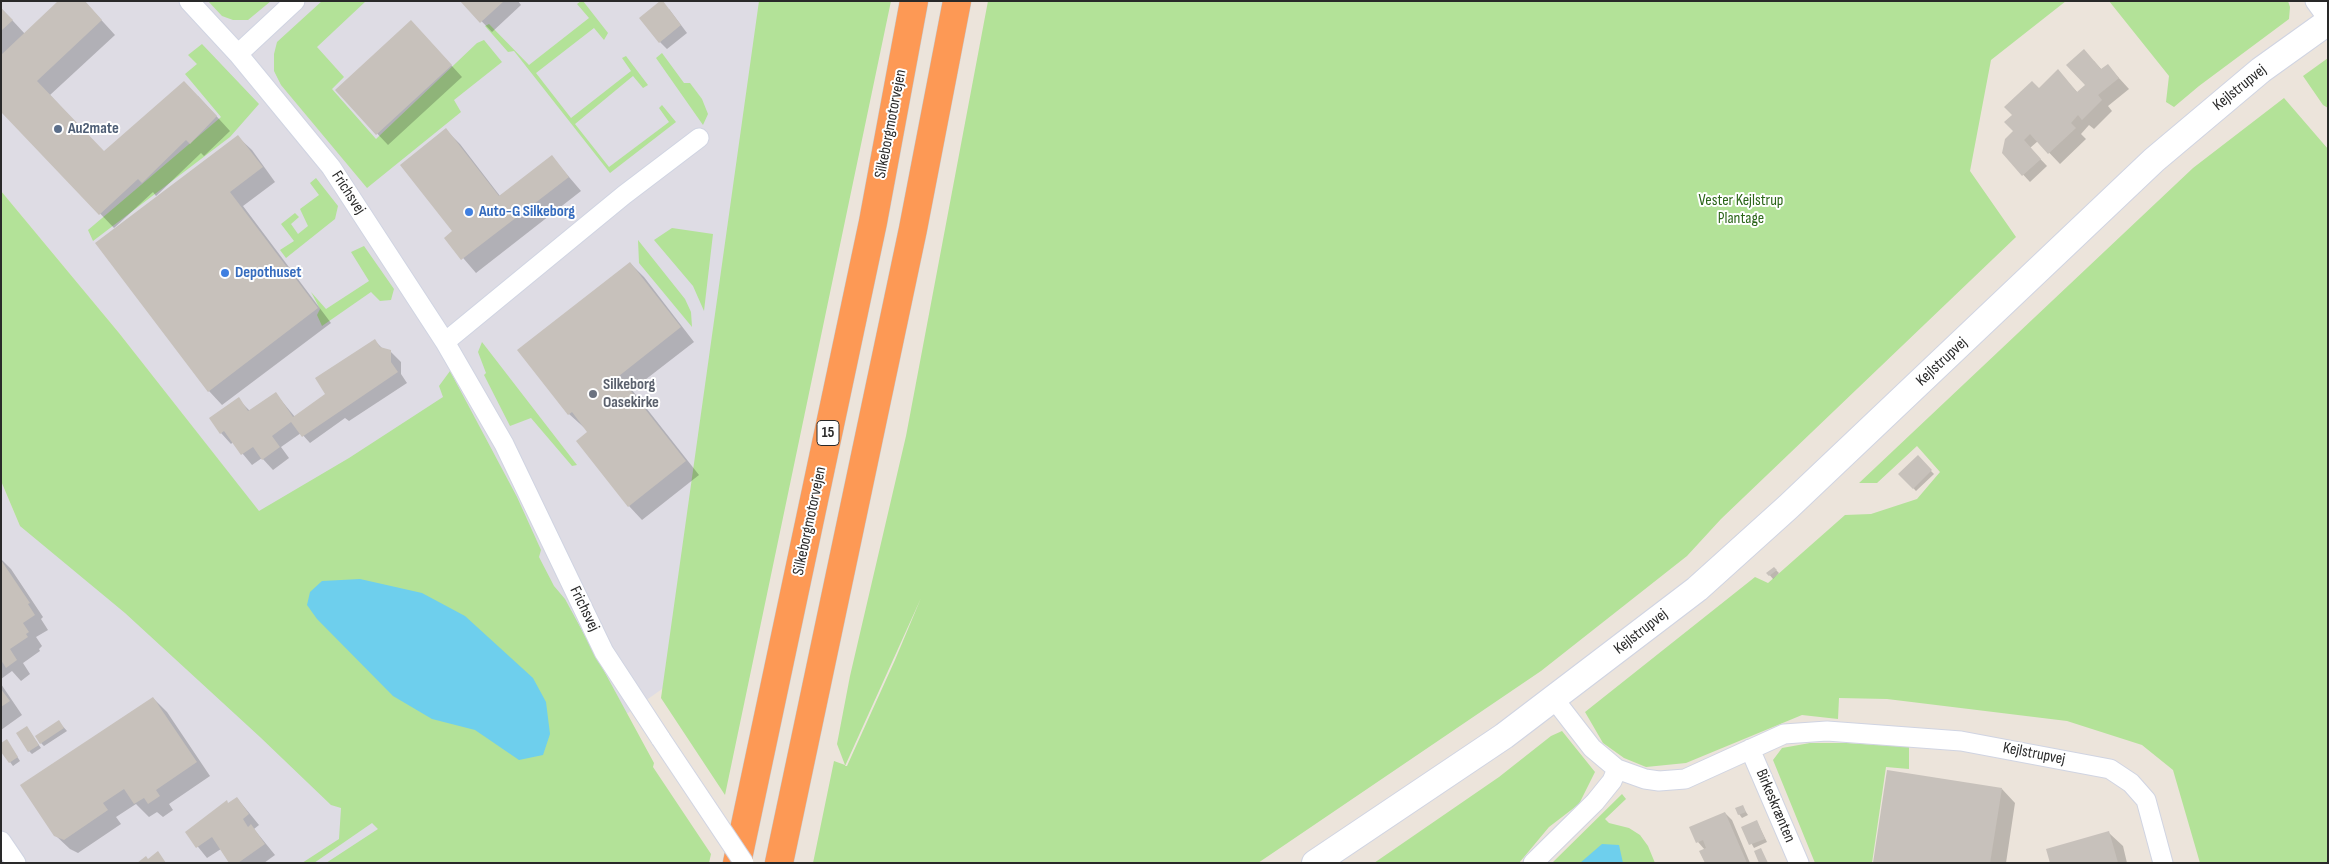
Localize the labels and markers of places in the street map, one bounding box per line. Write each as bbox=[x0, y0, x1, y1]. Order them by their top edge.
place label: Au2mate bbox=[68, 119, 119, 139]
marker: Au2mate bbox=[52, 123, 64, 135]
place label: Auto-G Silkeborg bbox=[479, 202, 575, 222]
marker: Auto-G Silkeborg bbox=[463, 206, 475, 218]
place label: Depothuset bbox=[235, 263, 302, 283]
marker: Depothuset bbox=[219, 267, 231, 279]
place label: Silkeborg Oasekirke bbox=[603, 375, 659, 413]
marker: Silkeborg Oasekirke bbox=[587, 388, 599, 400]

